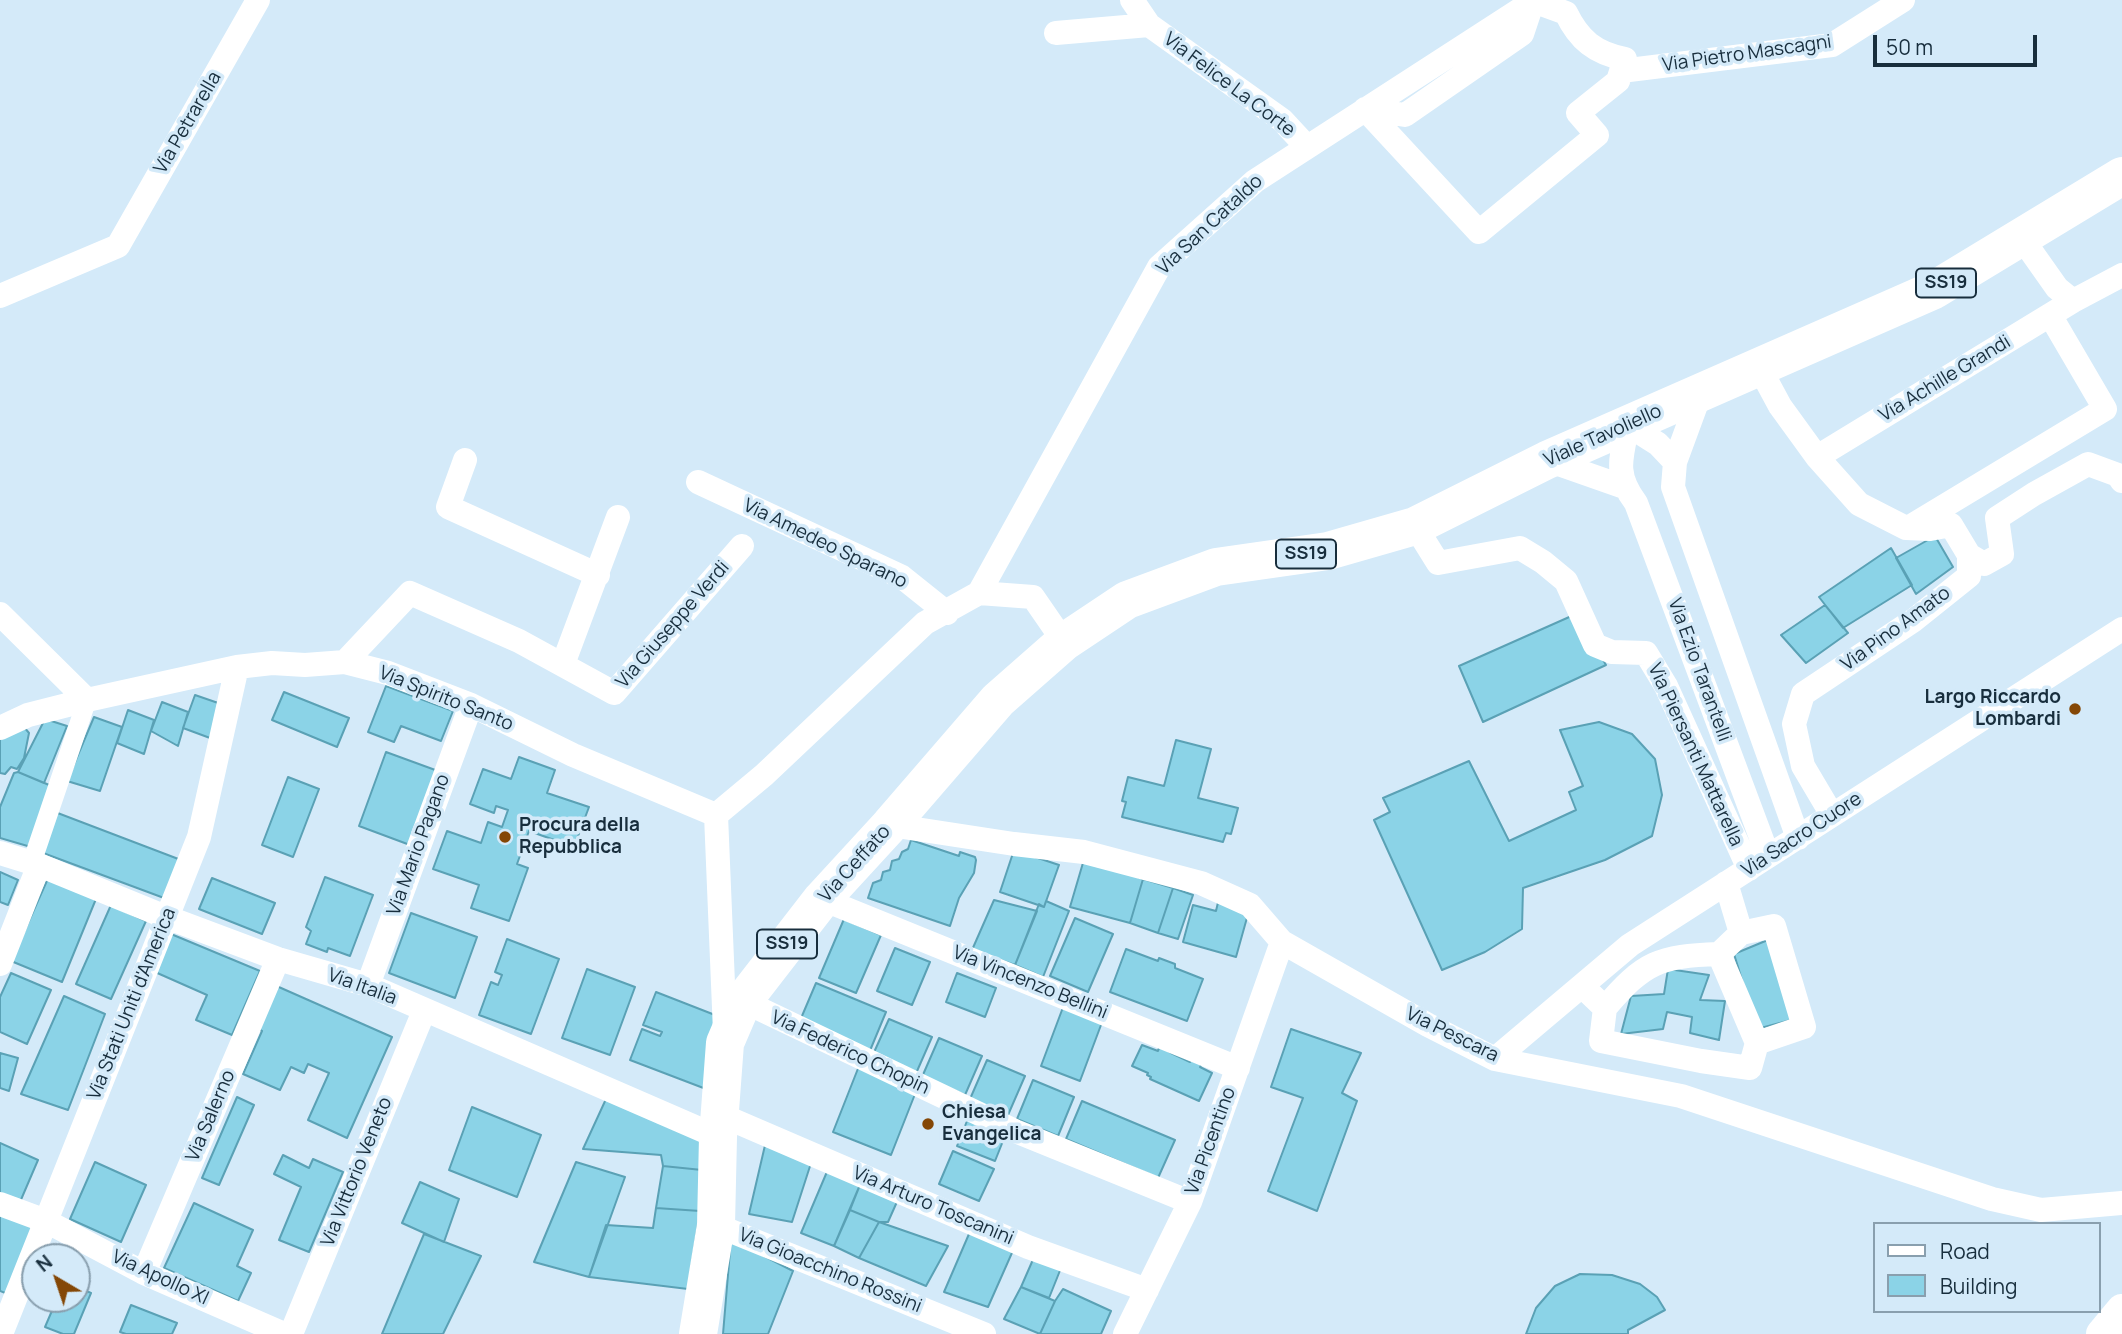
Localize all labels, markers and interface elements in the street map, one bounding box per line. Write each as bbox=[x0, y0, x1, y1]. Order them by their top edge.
scale bar bbox=[1877, 21, 2042, 65]
street label: Via Felice La Corte bbox=[1159, 28, 1299, 142]
street label: Via Pietro Mascagni bbox=[1661, 31, 1833, 77]
text: 50 m bbox=[1886, 33, 1933, 61]
street label: Via Petrarella bbox=[150, 68, 226, 178]
street label: Via San Cataldo bbox=[1152, 170, 1268, 280]
road number: SS19 bbox=[1916, 268, 1976, 298]
street label: Via Achille Grandi bbox=[1875, 331, 2015, 427]
street label: Viale Tavoliello bbox=[1541, 400, 1665, 472]
street label: Via Amedeo Sparano bbox=[739, 494, 911, 594]
road number: SS19 bbox=[1276, 540, 1336, 568]
street label: Via Giuseppe Verdi bbox=[612, 557, 734, 693]
street label: Via Pino Amato bbox=[1837, 582, 1955, 676]
street label: Via Ezio Tarantelli bbox=[1663, 595, 1735, 745]
street label: Via Piersanti Mattarella bbox=[1643, 660, 1747, 850]
street label: Via Spirito Santo bbox=[376, 662, 516, 736]
place label: Largo Riccardo Lombardi bbox=[1924, 687, 2061, 731]
marker: Largo Riccardo Lombardi bbox=[2067, 701, 2083, 717]
street label: Via Mario Pagano bbox=[383, 771, 455, 919]
street label: Via Sacro Cuore bbox=[1738, 788, 1866, 882]
place label: Procura della Repubblica bbox=[519, 815, 640, 859]
street label: Via Ceffato bbox=[814, 821, 896, 907]
marker: Procura della Repubblica bbox=[497, 829, 513, 845]
street label: Via Stati Uniti d'America bbox=[83, 905, 181, 1103]
road number: SS19 bbox=[757, 930, 817, 959]
street label: Via Vincenzo Bellini bbox=[949, 942, 1111, 1024]
street label: Via Italia bbox=[324, 964, 400, 1010]
street label: Via Pescara bbox=[1402, 1003, 1502, 1067]
street label: Via Federico Chopin bbox=[767, 1006, 933, 1100]
street label: Via Salerno bbox=[182, 1067, 240, 1165]
street label: Via Picentino bbox=[1181, 1084, 1241, 1198]
street label: Via Vittorio Veneto bbox=[317, 1094, 397, 1250]
place label: Chiesa Evangelica bbox=[942, 1102, 1041, 1146]
marker: Chiesa Evangelica bbox=[920, 1116, 936, 1132]
street label: Via Arturo Toscanini bbox=[849, 1162, 1017, 1250]
legend bbox=[1874, 1222, 2101, 1313]
street label: Via Gioacchino Rossini bbox=[735, 1224, 925, 1318]
text: Road bbox=[1940, 1237, 1990, 1265]
north arrow bbox=[21, 1243, 91, 1313]
street label: Via Apollo XI bbox=[108, 1246, 212, 1310]
text: N bbox=[31, 1249, 58, 1278]
text: Building bbox=[1940, 1272, 2017, 1300]

